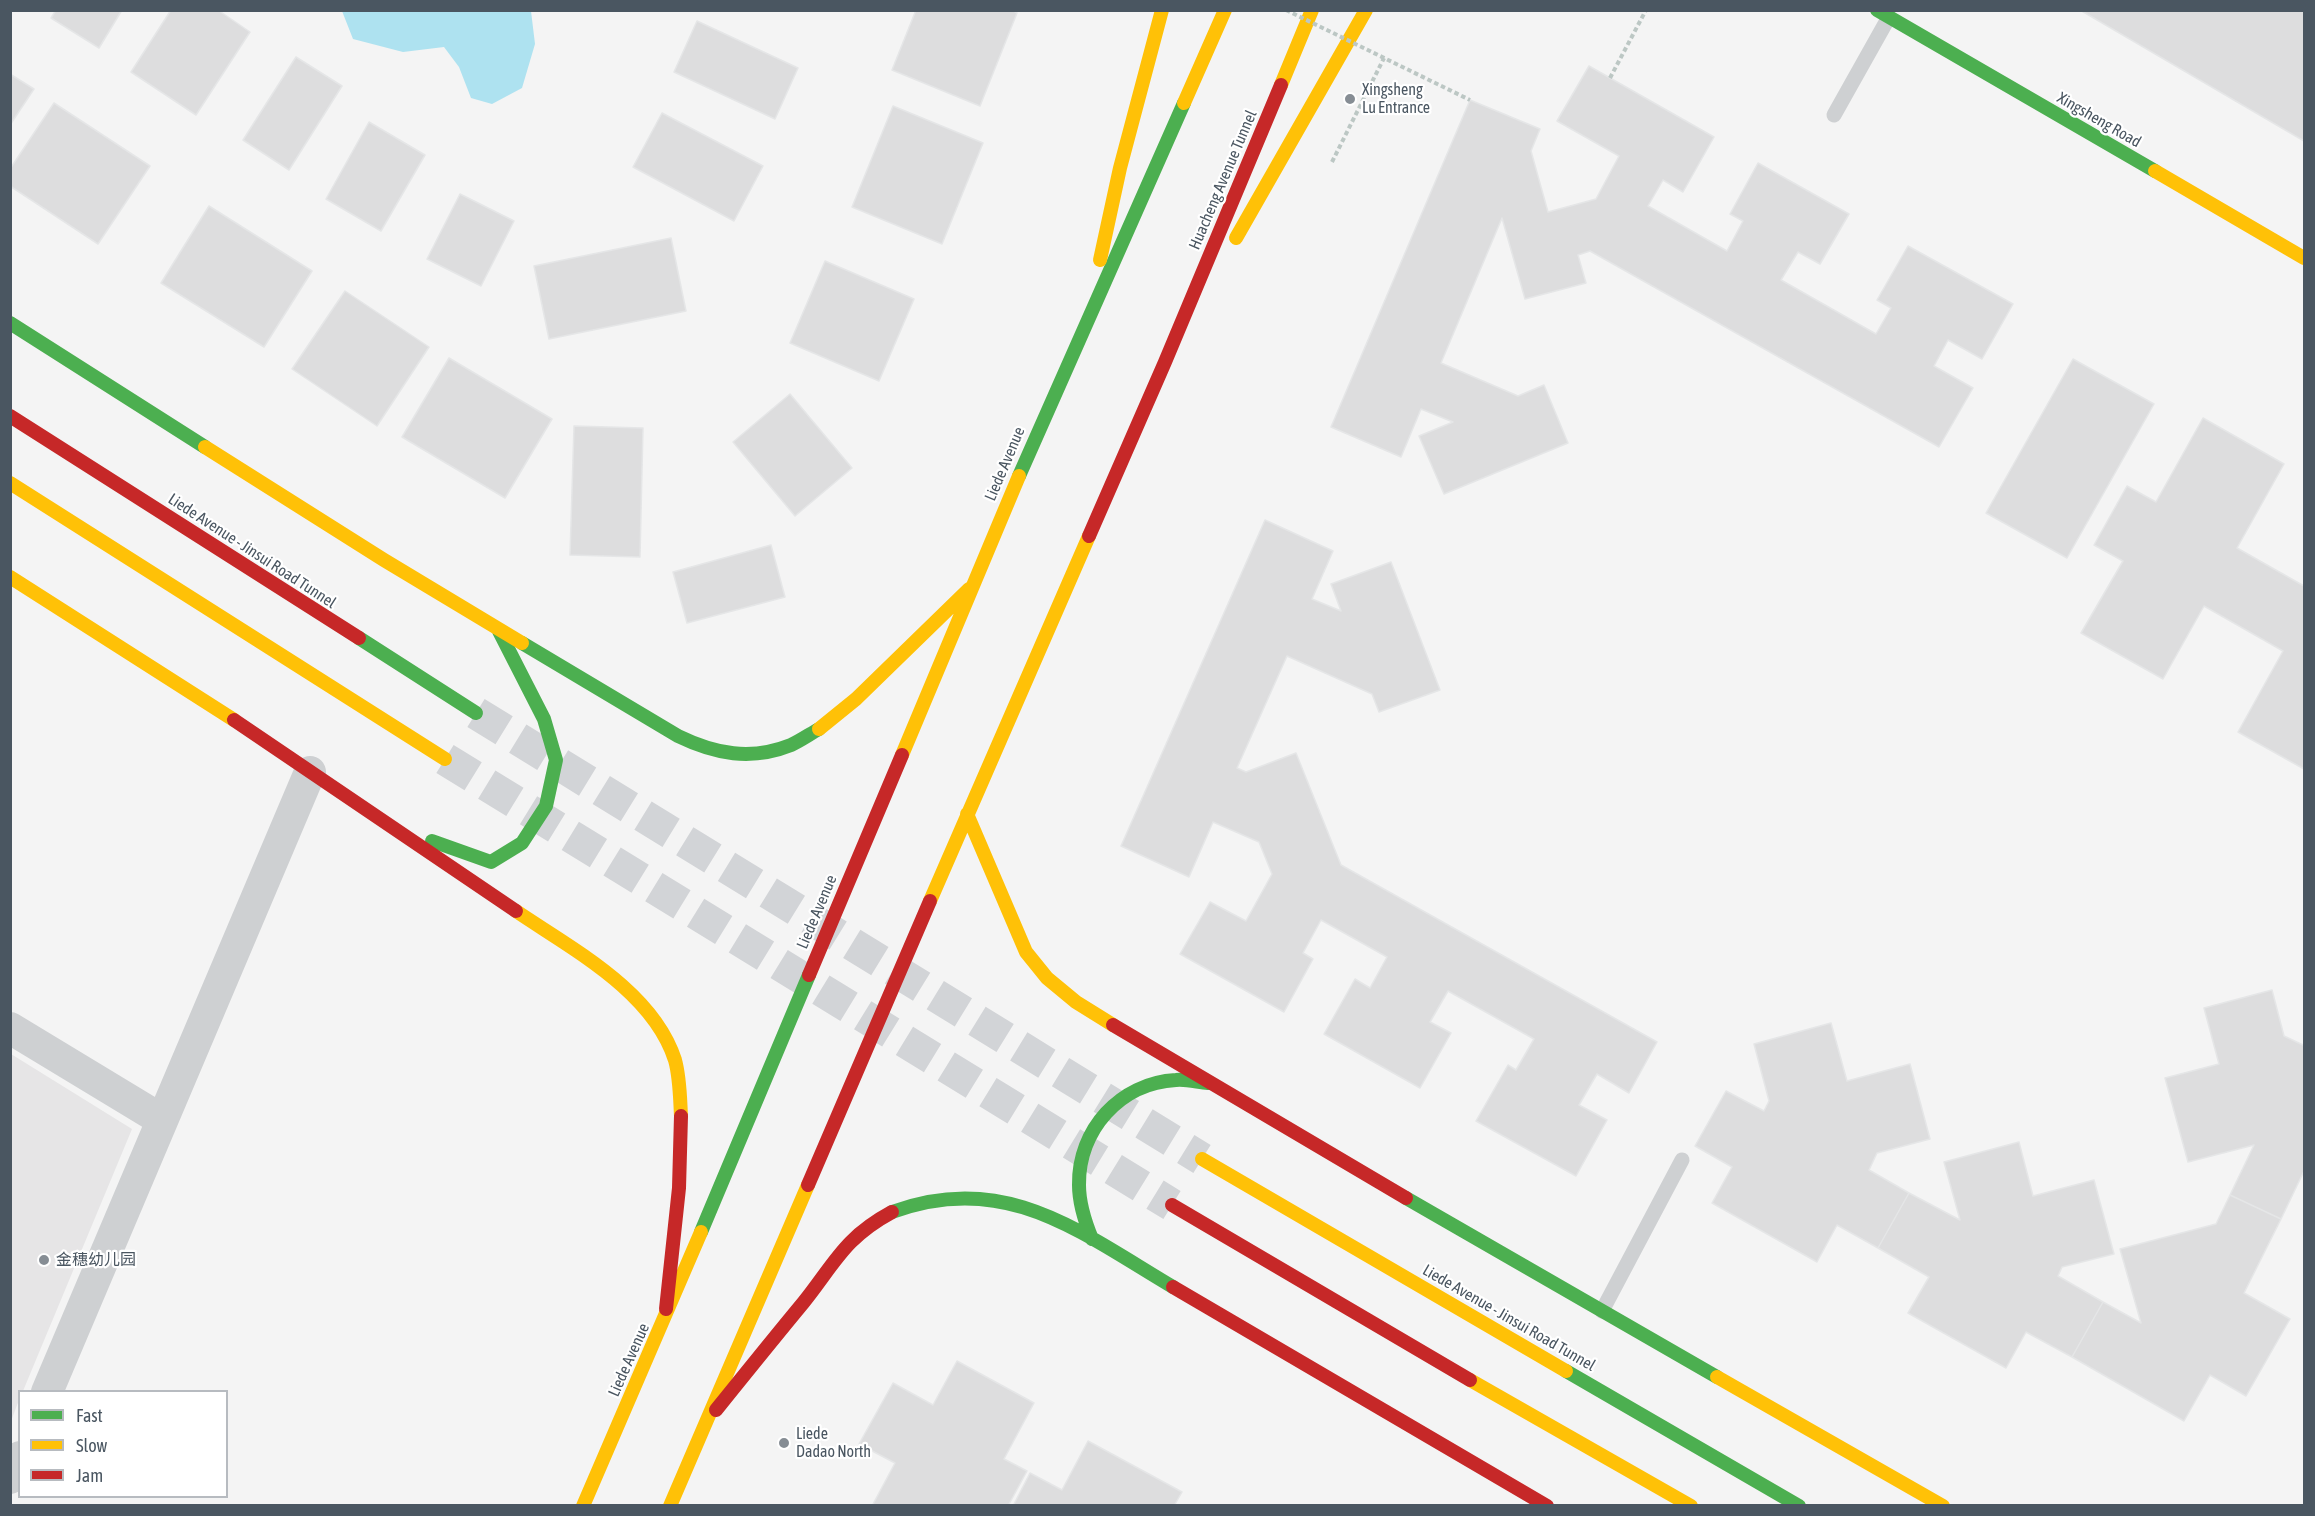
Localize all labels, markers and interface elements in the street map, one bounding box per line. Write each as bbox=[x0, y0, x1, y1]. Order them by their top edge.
place label: Xingsheng Lu Entrance bbox=[1362, 80, 1430, 118]
street label: Xingsheng Road bbox=[2054, 88, 2144, 152]
marker: Xingsheng Lu Entrance bbox=[1343, 92, 1357, 106]
street label: Huacheng Avenue Tunnel bbox=[1185, 107, 1261, 253]
street label: Liede Avenue bbox=[981, 424, 1029, 504]
street label: Liede Avenue - Jinsui Road Tunnel bbox=[164, 489, 340, 613]
street label: Liede Avenue bbox=[793, 872, 841, 952]
place label: 金穗幼儿园 bbox=[56, 1250, 136, 1270]
marker: 金穗幼儿园 bbox=[37, 1253, 51, 1267]
street label: Liede Avenue - Jinsui Road Tunnel bbox=[1419, 1261, 1599, 1375]
street label: Liede Avenue bbox=[604, 1320, 654, 1400]
legend bbox=[18, 1390, 228, 1498]
text: Fast bbox=[76, 1405, 103, 1426]
place label: Liede Dadao North bbox=[796, 1424, 871, 1462]
text: Slow bbox=[76, 1435, 107, 1456]
marker: Liede Dadao North bbox=[777, 1436, 791, 1450]
text: Jam bbox=[76, 1465, 103, 1486]

